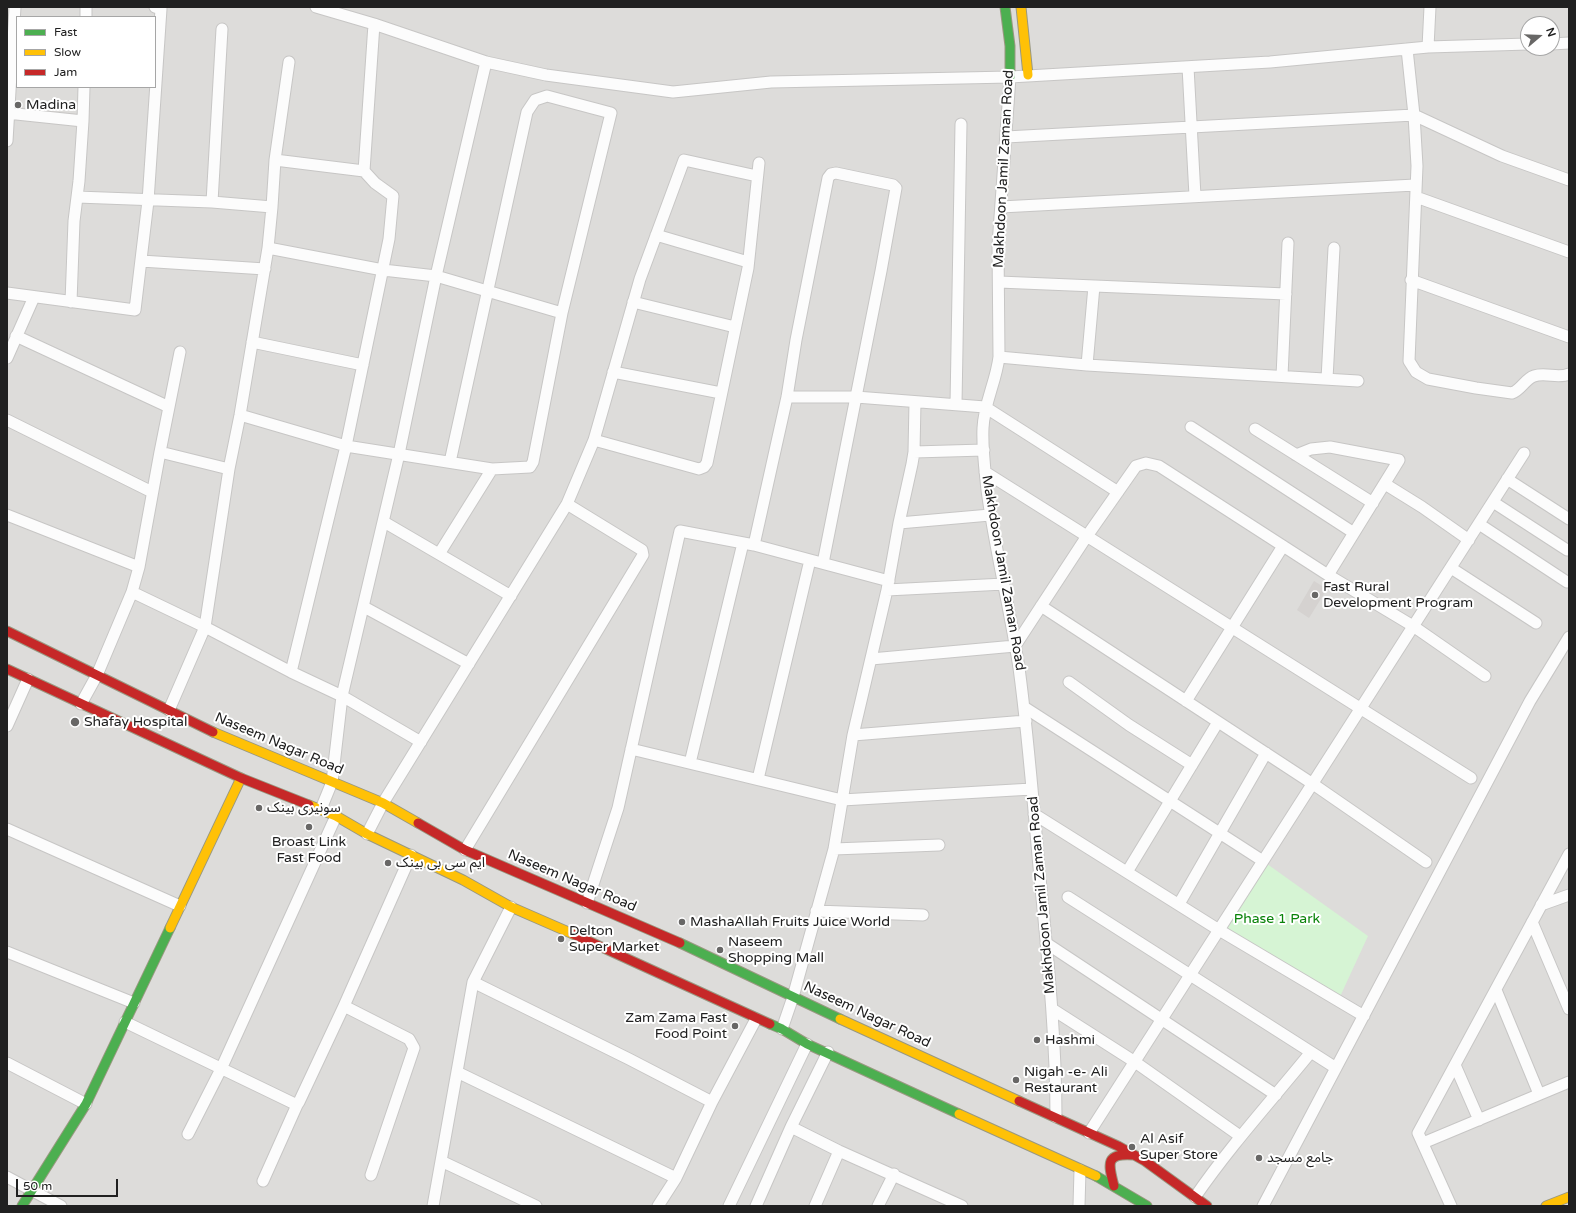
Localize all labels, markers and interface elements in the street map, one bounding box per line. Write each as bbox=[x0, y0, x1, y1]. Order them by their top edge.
legend bbox=[16, 16, 156, 88]
north arrow bbox=[1520, 16, 1560, 56]
text: Fast bbox=[54, 25, 77, 39]
text: N bbox=[1543, 26, 1558, 39]
text: Slow bbox=[54, 45, 81, 59]
text: Jam bbox=[54, 65, 77, 79]
street label: Makhdoon Jamil Zaman Road bbox=[990, 70, 1018, 268]
place label: Madina bbox=[26, 97, 76, 113]
marker: Madina bbox=[13, 100, 23, 110]
street label: Makhdoon Jamil Zaman Road bbox=[978, 474, 1028, 672]
place label: Fast Rural Development Program bbox=[1323, 579, 1473, 612]
marker: Fast Rural Development Program bbox=[1310, 590, 1320, 600]
street label: Naseem Nagar Road bbox=[212, 709, 346, 779]
place label: Shafay Hospital bbox=[84, 714, 187, 730]
marker: Shafay Hospital bbox=[69, 716, 81, 728]
street label: Makhdoon Jamil Zaman Road bbox=[1025, 795, 1059, 995]
place label: سونیری بینک bbox=[267, 800, 341, 816]
marker: سونیری بینک bbox=[254, 803, 264, 813]
marker: Broast Link Fast Food bbox=[304, 822, 314, 832]
place label: Broast Link Fast Food bbox=[272, 834, 346, 866]
street label: Naseem Nagar Road bbox=[505, 846, 639, 916]
place label: ایم سی بی بینک bbox=[396, 855, 485, 871]
marker: ایم سی بی بینک bbox=[383, 858, 393, 868]
park label: Phase 1 Park bbox=[1234, 911, 1320, 927]
place label: MashaAllah Fruits Juice World bbox=[690, 914, 890, 930]
marker: MashaAllah Fruits Juice World bbox=[677, 917, 687, 927]
place label: Delton Super Market bbox=[569, 923, 659, 956]
marker: Delton Super Market bbox=[556, 934, 566, 944]
place label: Naseem Shopping Mall bbox=[728, 934, 824, 966]
marker: Naseem Shopping Mall bbox=[715, 945, 725, 955]
street label: Naseem Nagar Road bbox=[801, 978, 933, 1052]
place label: Zam Zama Fast Food Point bbox=[625, 1010, 727, 1042]
marker: Zam Zama Fast Food Point bbox=[730, 1021, 740, 1031]
place label: Hashmi bbox=[1045, 1032, 1095, 1048]
marker: Hashmi bbox=[1032, 1035, 1042, 1045]
place label: Nigah -e- Ali Restaurant bbox=[1024, 1064, 1108, 1096]
marker: Nigah -e- Ali Restaurant bbox=[1011, 1075, 1021, 1085]
place label: Al Asif Super Store bbox=[1140, 1131, 1218, 1164]
marker: Al Asif Super Store bbox=[1127, 1142, 1137, 1152]
place label: جامع مسجد bbox=[1267, 1150, 1333, 1166]
marker: جامع مسجد bbox=[1254, 1153, 1264, 1163]
scale bar bbox=[18, 1171, 120, 1197]
text: 50 m bbox=[23, 1179, 52, 1193]

